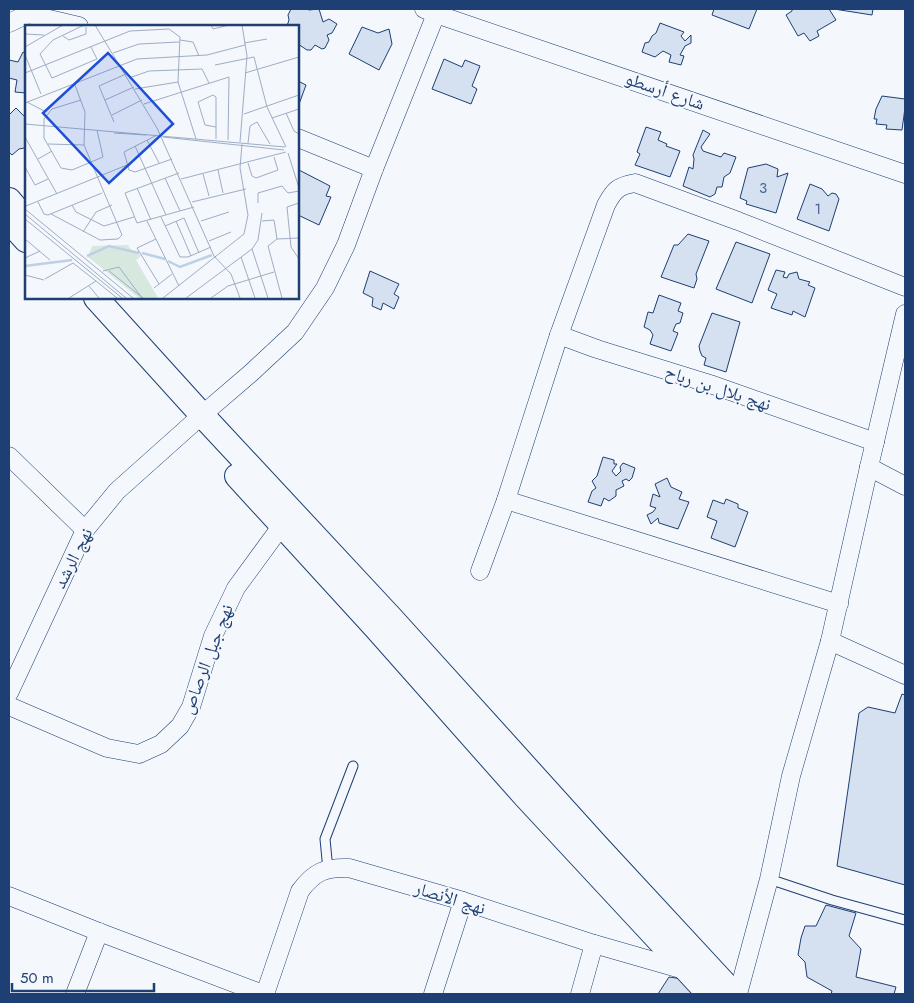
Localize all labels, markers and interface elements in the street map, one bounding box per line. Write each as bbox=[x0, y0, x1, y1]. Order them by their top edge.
inset map bbox=[25, 25, 299, 299]
street label: شارع أرسطو bbox=[622, 65, 708, 117]
house number: 3 bbox=[759, 177, 767, 199]
house number: 1 bbox=[815, 198, 821, 220]
street label: نهج بلال بن رباح bbox=[662, 359, 774, 417]
street label: نهج الرشد bbox=[47, 523, 99, 593]
street label: نهج جبل الرصاص bbox=[174, 600, 240, 718]
street label: نهج الأنصار bbox=[410, 875, 489, 921]
scale bar bbox=[12, 960, 155, 992]
text: 50 m bbox=[20, 967, 54, 989]

